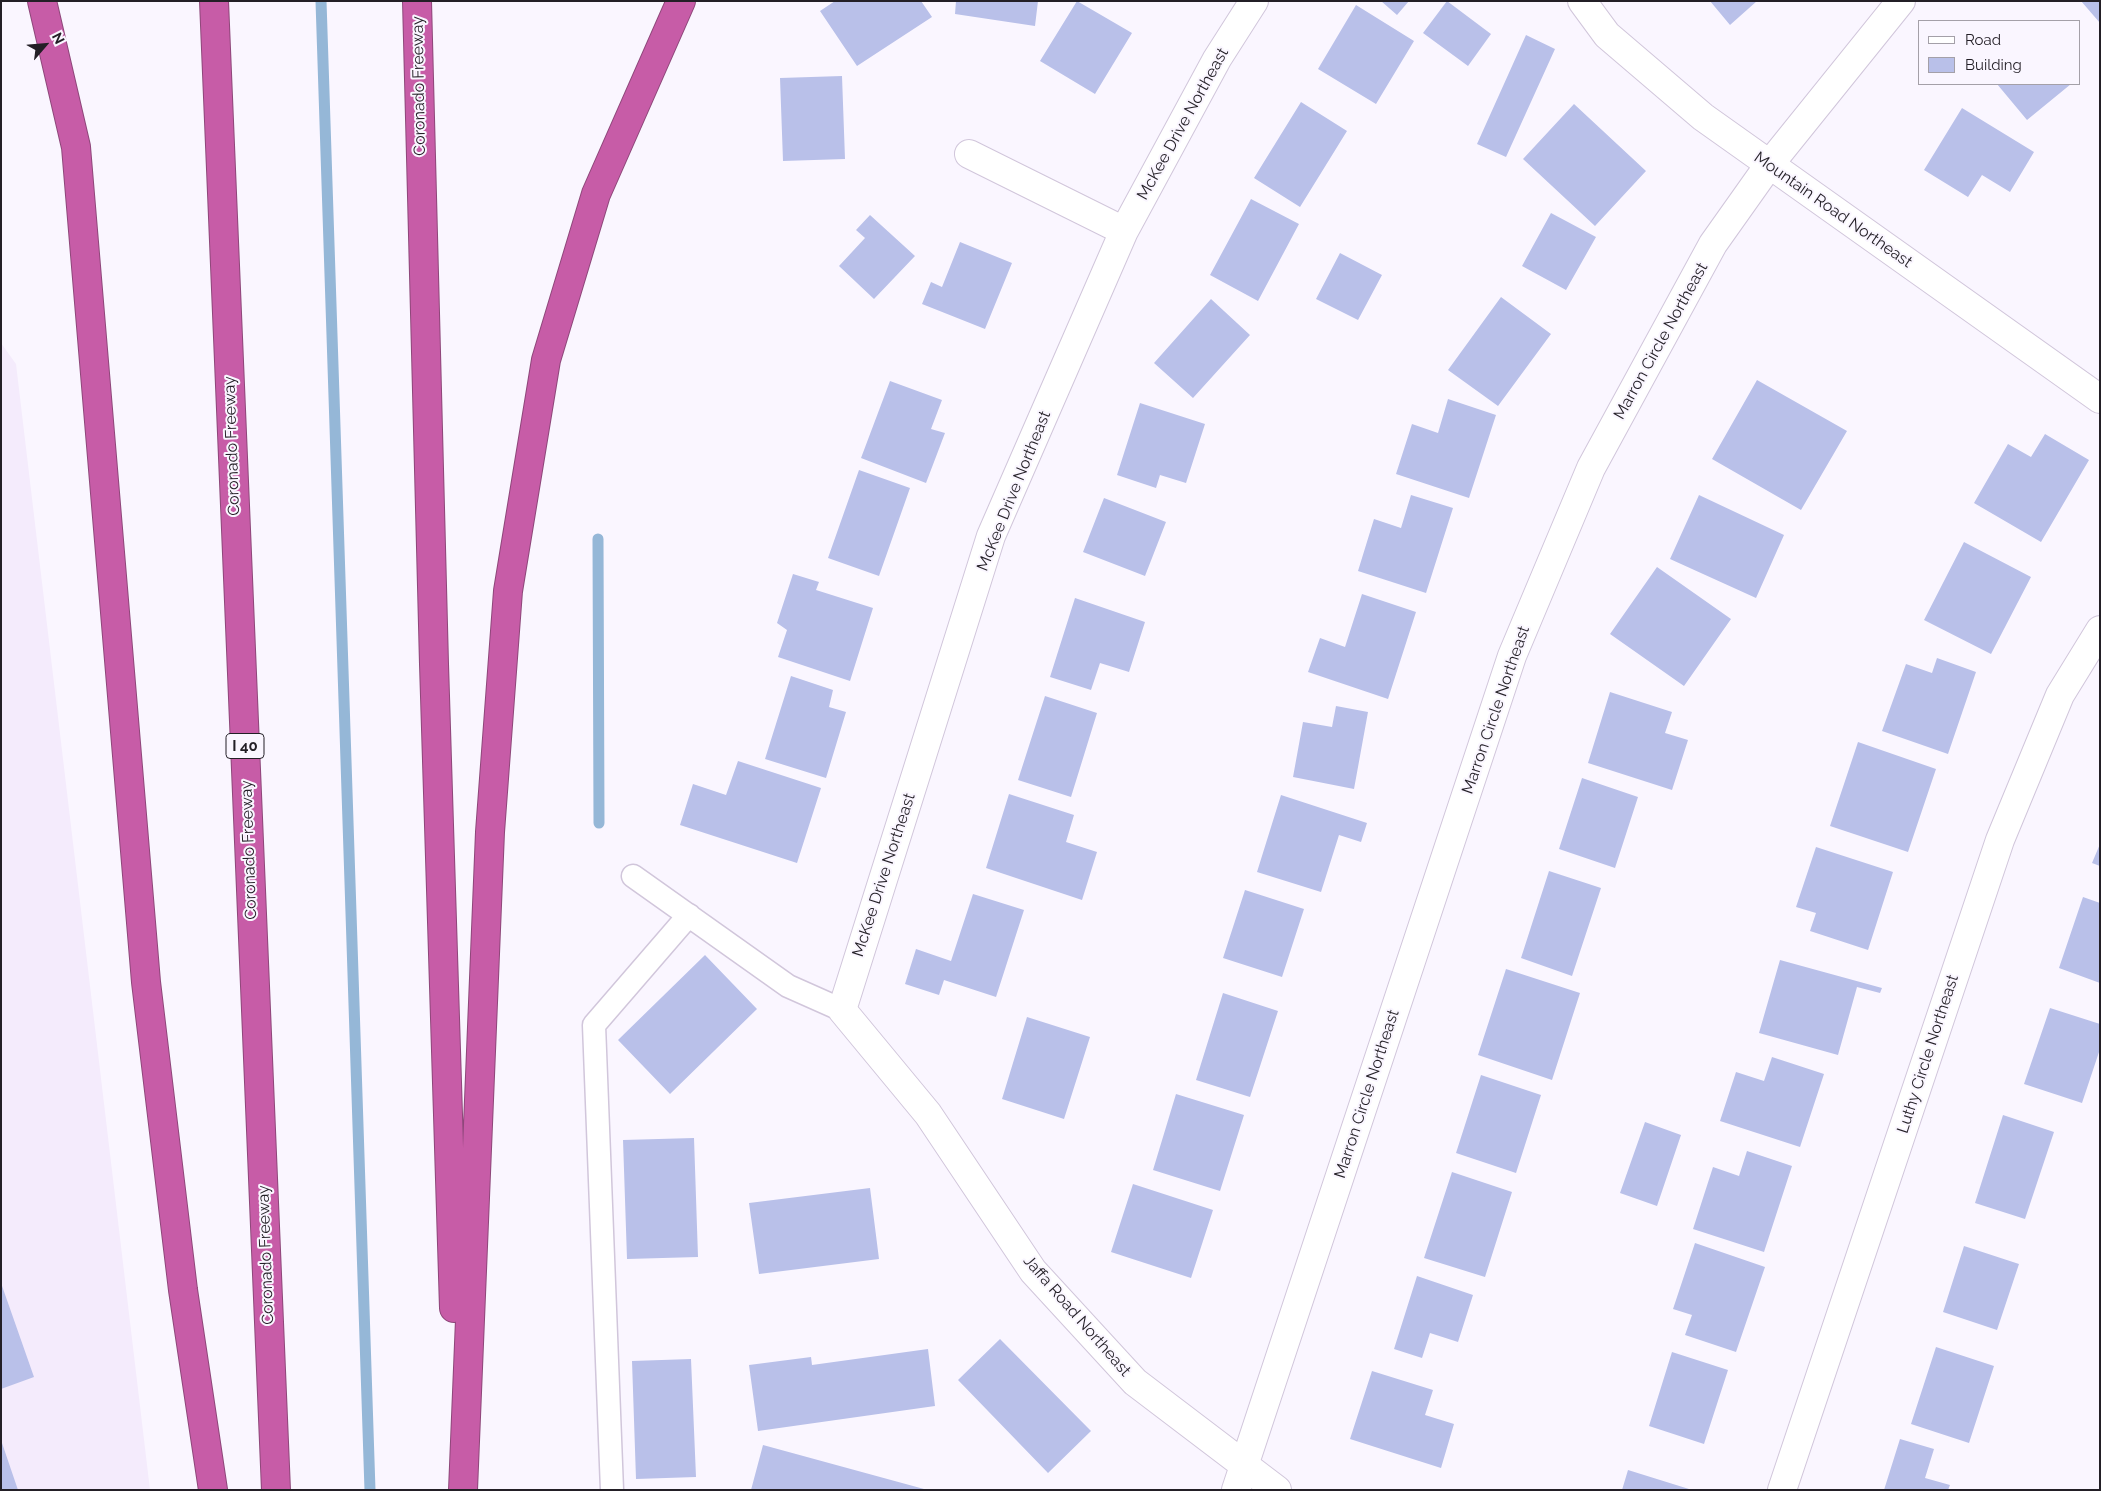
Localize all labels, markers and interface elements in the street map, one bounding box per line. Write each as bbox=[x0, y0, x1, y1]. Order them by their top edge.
street label: Coronado Freeway bbox=[408, 16, 430, 156]
north arrow bbox=[20, 20, 70, 70]
legend bbox=[1918, 20, 2081, 85]
text: N bbox=[49, 30, 68, 47]
text: Road bbox=[1965, 31, 2001, 49]
street label: McKee Drive Northeast bbox=[1133, 45, 1233, 203]
text: Building bbox=[1965, 56, 2022, 74]
street label: Mountain Road Northeast bbox=[1750, 148, 1916, 272]
street label: Marron Circle Northeast bbox=[1610, 259, 1712, 423]
street label: Coronado Freeway bbox=[220, 376, 244, 516]
street label: McKee Drive Northeast bbox=[973, 408, 1055, 574]
street label: Marron Circle Northeast bbox=[1458, 624, 1534, 796]
road number: I 40 bbox=[226, 734, 264, 758]
street label: Coronado Freeway bbox=[237, 780, 261, 920]
street label: McKee Drive Northeast bbox=[848, 791, 920, 959]
street label: Luthy Circle Northeast bbox=[1893, 972, 1963, 1136]
street label: Marron Circle Northeast bbox=[1331, 1007, 1403, 1181]
street label: Coronado Freeway bbox=[254, 1185, 278, 1325]
street label: Jaffa Road Northeast bbox=[1019, 1252, 1135, 1380]

